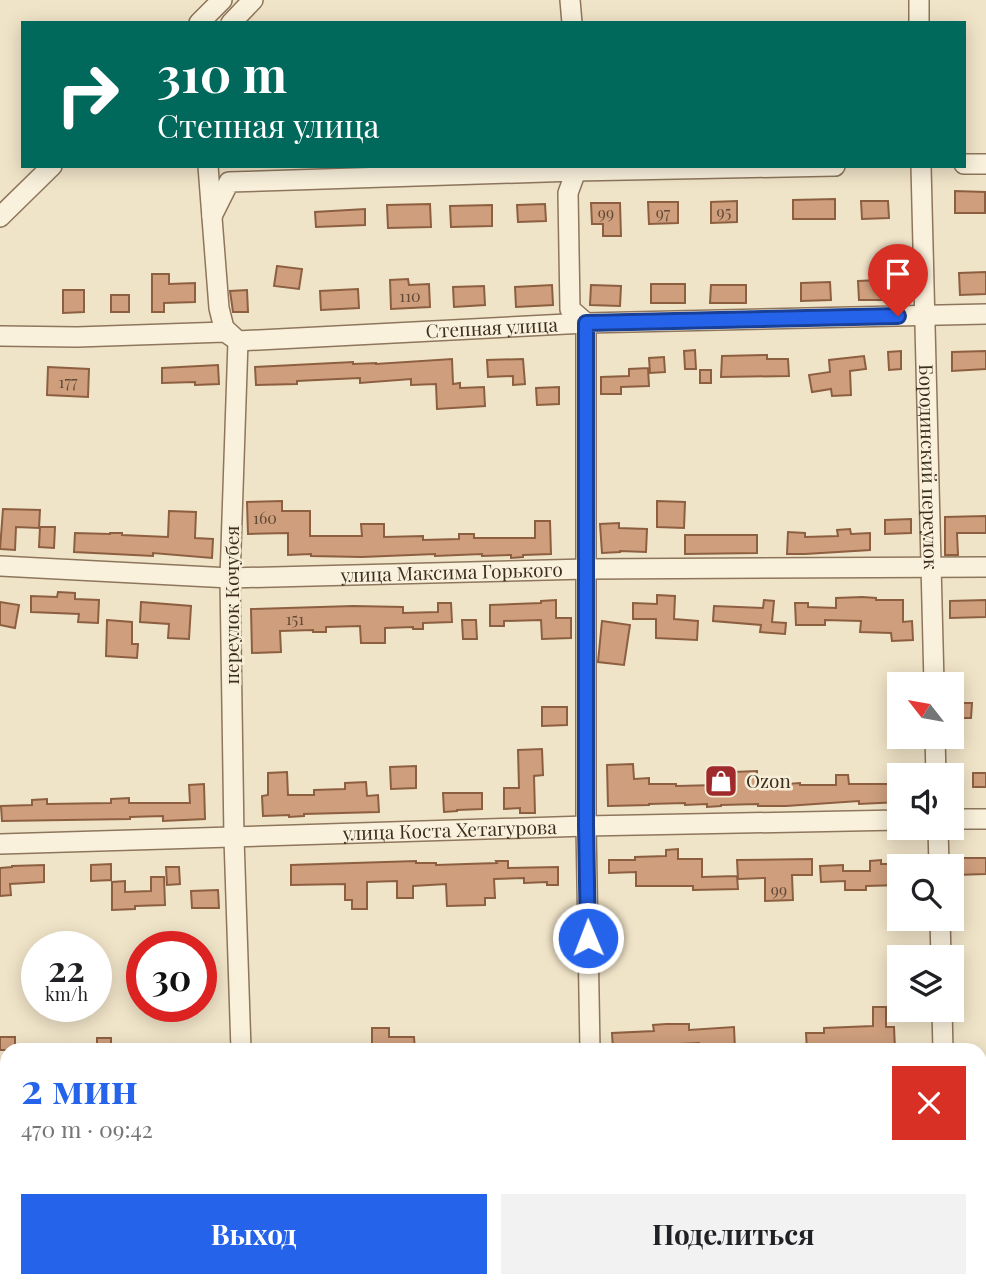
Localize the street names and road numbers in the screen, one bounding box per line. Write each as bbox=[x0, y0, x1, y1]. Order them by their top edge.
street label: Степная улица bbox=[425, 310, 559, 343]
street label: Бородинский переулок bbox=[914, 364, 945, 570]
street label: переулок Кочубея bbox=[218, 525, 244, 685]
street label: улица Максима Горького bbox=[339, 556, 563, 587]
street label: улица Коста Хетагурова bbox=[341, 813, 558, 845]

